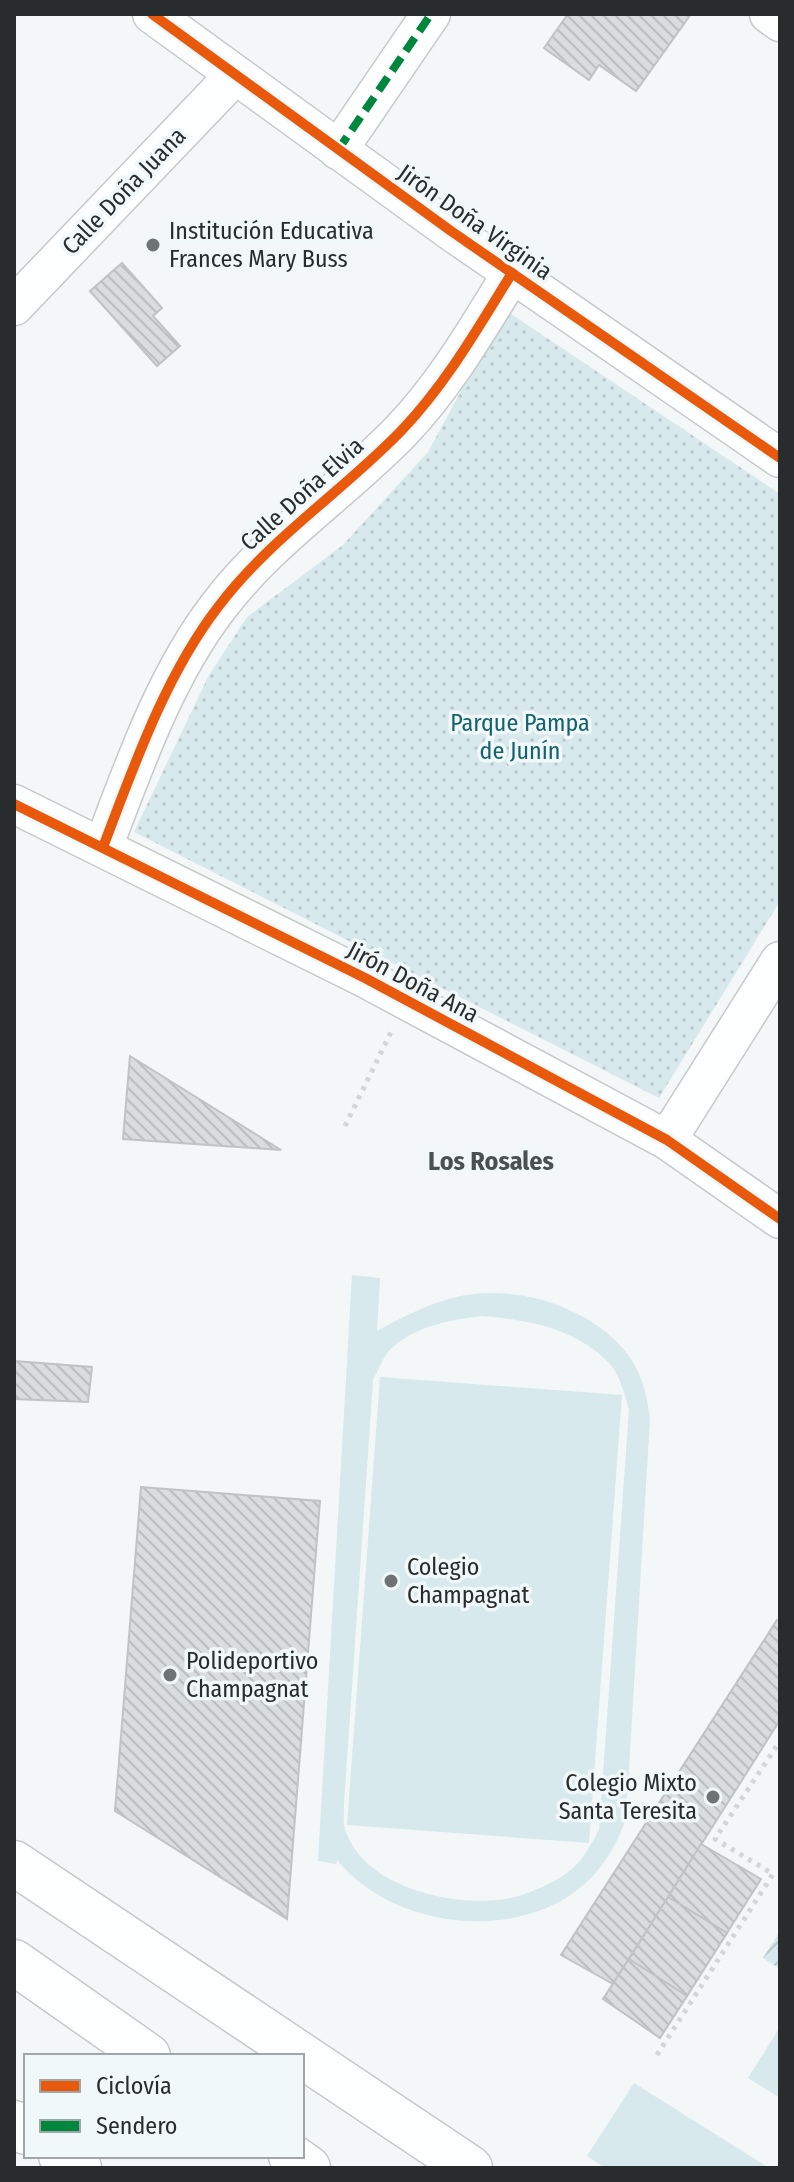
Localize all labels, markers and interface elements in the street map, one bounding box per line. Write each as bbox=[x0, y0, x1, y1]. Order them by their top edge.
street label: Calle Doña Juana bbox=[56, 122, 192, 260]
street label: Jirón Doña Virginia bbox=[392, 158, 558, 286]
place label: Institución Educativa Frances Mary Buss bbox=[169, 217, 374, 273]
marker: Institución Educativa Frances Mary Buss bbox=[144, 236, 162, 254]
street label: Calle Doña Elvia bbox=[235, 431, 369, 557]
park label: Parque Pampa de Junín bbox=[450, 709, 590, 765]
street label: Jirón Doña Ana bbox=[342, 936, 484, 1028]
district label: Los Rosales bbox=[428, 1146, 554, 1177]
place label: Colegio Champagnat bbox=[407, 1553, 530, 1609]
marker: Colegio Champagnat bbox=[382, 1572, 400, 1590]
place label: Polideportivo Champagnat bbox=[186, 1647, 318, 1703]
marker: Polideportivo Champagnat bbox=[161, 1666, 179, 1684]
place label: Colegio Mixto Santa Teresita bbox=[559, 1769, 697, 1825]
marker: Colegio Mixto Santa Teresita bbox=[704, 1788, 722, 1806]
legend bbox=[24, 2054, 304, 2158]
text: Ciclovía bbox=[96, 2072, 172, 2100]
text: Sendero bbox=[96, 2112, 177, 2140]

